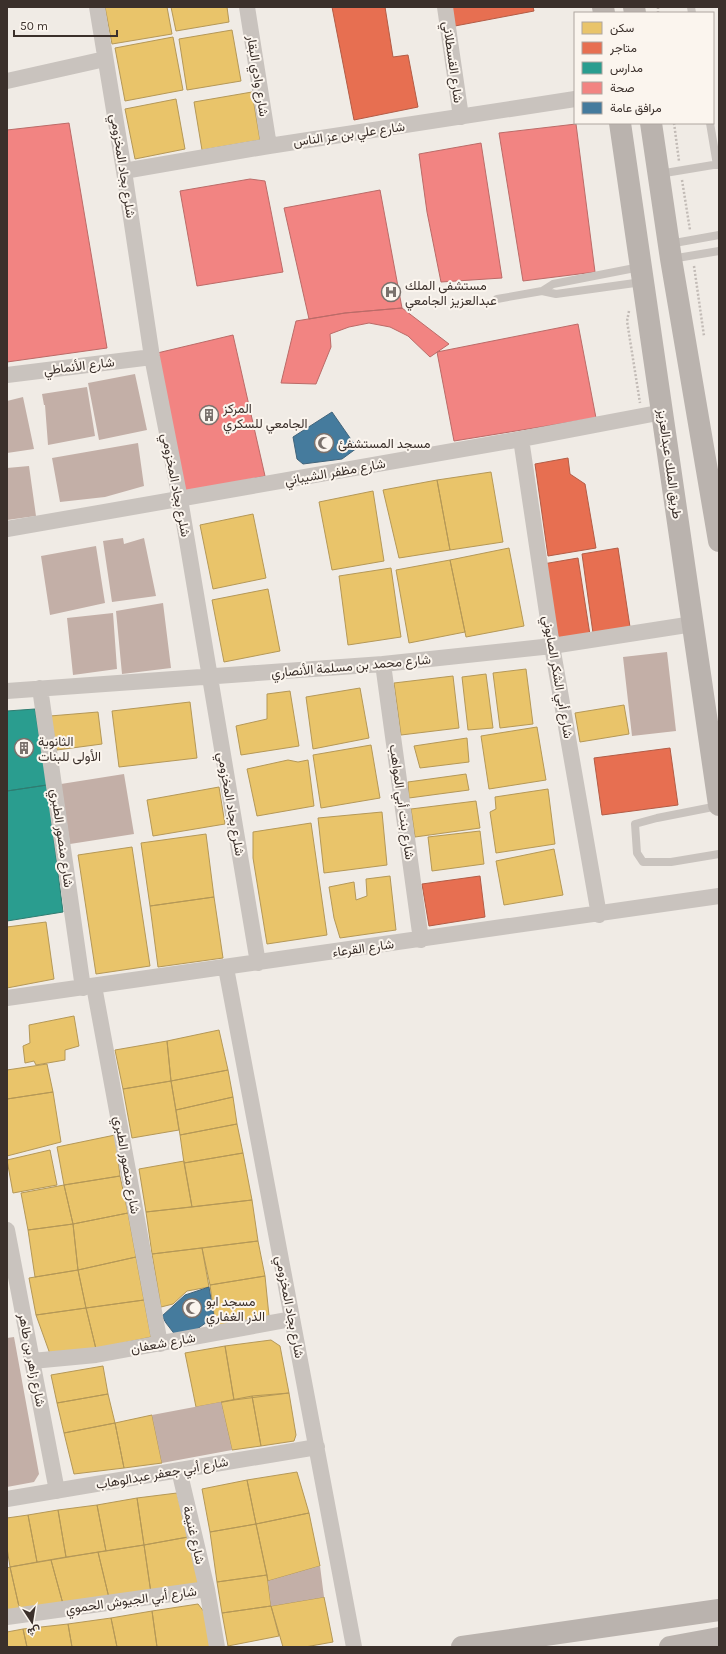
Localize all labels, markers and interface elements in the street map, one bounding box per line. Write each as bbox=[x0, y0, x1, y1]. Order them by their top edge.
scale bar bbox=[14, 12, 117, 38]
legend bbox=[574, 12, 714, 124]
text: 50 m bbox=[20, 19, 48, 33]
street label: شارع القسطلاني bbox=[437, 20, 466, 104]
text: سكن bbox=[610, 21, 634, 36]
street label: شارع وادي البقار bbox=[241, 33, 272, 118]
text: متاجر bbox=[609, 41, 637, 56]
text: مدارس bbox=[610, 61, 643, 76]
text: صحة bbox=[610, 81, 634, 95]
text: مرافق عامة bbox=[610, 101, 662, 116]
street label: شلرع بجاد المخزومي bbox=[104, 113, 139, 220]
street label: شارع علي بن عز الناس bbox=[292, 119, 406, 152]
place label: مستشفى الملك عبدالعزيز الجامعي bbox=[405, 278, 497, 311]
hospital icon: مستشفى الملك عبدالعزيز الجامعي bbox=[380, 281, 402, 303]
street label: شارع الأنماطي bbox=[43, 354, 116, 381]
place label: المركز الجامعي للسكري bbox=[222, 401, 308, 434]
building icon: المركز الجامعي للسكري bbox=[198, 404, 220, 426]
street label: طريق الملك عبدالعزيز bbox=[654, 407, 685, 520]
street label: شلرع بجاد المخزومي bbox=[156, 432, 193, 539]
mosque icon: مسجد المستشفئ bbox=[313, 432, 335, 454]
place label: مسجد المستشفئ bbox=[338, 436, 431, 452]
street label: شارع مظفر الشيباني bbox=[283, 456, 387, 491]
street label: شارع أبي الشكر الصابوني bbox=[537, 614, 576, 740]
street label: شارع محمد بن مسلمة الأنصاري bbox=[270, 652, 432, 683]
place label: الثانوية الأولى للبنات bbox=[38, 734, 101, 765]
building icon: الثانوية الأولى للبنات bbox=[13, 737, 35, 759]
street label: شارع بنت أبي المواهب bbox=[384, 743, 418, 861]
street label: شلرع بجاد المخزومي bbox=[212, 751, 248, 858]
street label: شارع منصور الطبري bbox=[45, 788, 76, 889]
street label: شارع القرعاء bbox=[331, 936, 395, 962]
street label: شارع منصور الطبري bbox=[108, 1115, 143, 1216]
street label: شارع بجاد المخزومي bbox=[270, 1255, 307, 1360]
place label: مسجد ابو الذر الغفاري bbox=[206, 1294, 265, 1327]
mosque icon: مسجد ابو الذر الغفاري bbox=[181, 1297, 203, 1319]
street label: شارع زاهر بن طاهر bbox=[13, 1311, 48, 1409]
street label: شارع شعفان bbox=[129, 1330, 197, 1358]
street label: شارع أبي جعفر عبدالوهاب bbox=[95, 1454, 230, 1495]
street label: شارع غنيمة bbox=[178, 1504, 208, 1566]
street label: شارع أبي الجيوش الحموي bbox=[65, 1583, 198, 1620]
north arrow bbox=[12, 1602, 52, 1642]
text: ش bbox=[26, 1624, 42, 1639]

